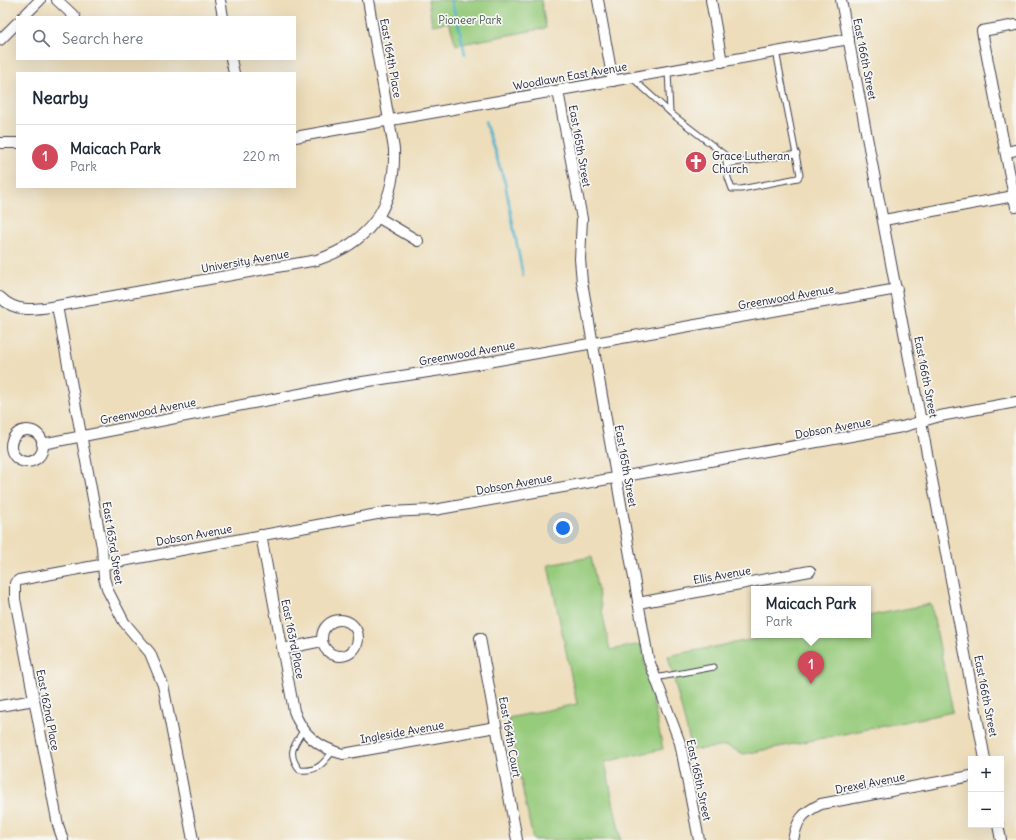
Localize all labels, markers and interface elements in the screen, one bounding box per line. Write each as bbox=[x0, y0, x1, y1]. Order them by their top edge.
park label: Pioneer Park bbox=[438, 13, 502, 27]
search box bbox=[16, 16, 296, 60]
street label: East 164th Place bbox=[377, 17, 405, 99]
street label: East 166th Street bbox=[850, 17, 880, 101]
icon: search bbox=[30, 27, 52, 49]
text: Search here bbox=[62, 29, 143, 48]
street label: Woodlawn East Avenue bbox=[512, 59, 628, 93]
text: Nearby bbox=[32, 87, 88, 109]
street label: East 165th Street bbox=[566, 104, 594, 188]
text: Maicach Park bbox=[70, 139, 161, 158]
text: 1 bbox=[42, 148, 48, 165]
text: 220 m bbox=[243, 148, 280, 165]
church icon: Grace Lutheran Church bbox=[683, 149, 709, 175]
place label: Grace Lutheran Church bbox=[712, 149, 790, 176]
text: Park bbox=[70, 158, 97, 175]
street label: University Avenue bbox=[200, 246, 290, 276]
street label: Greenwood Avenue bbox=[737, 282, 835, 312]
street label: East 166th Street bbox=[911, 335, 941, 419]
street label: Greenwood Avenue bbox=[418, 338, 516, 368]
street label: Greenwood Avenue bbox=[99, 395, 197, 427]
street label: Dobson Avenue bbox=[794, 414, 872, 442]
street label: East 165th Street bbox=[612, 424, 640, 508]
street label: Dobson Avenue bbox=[475, 470, 553, 498]
street label: East 163rd Street bbox=[100, 501, 127, 586]
your location bbox=[553, 518, 573, 538]
street label: Dobson Avenue bbox=[155, 521, 233, 549]
street label: Ellis Avenue bbox=[692, 563, 752, 587]
popup bbox=[751, 586, 871, 638]
text: Maicach Park bbox=[766, 594, 856, 613]
street label: East 163rd Place bbox=[278, 598, 308, 680]
text: Park bbox=[766, 613, 792, 630]
pin: 1 bbox=[798, 651, 824, 684]
street label: East 166th Street bbox=[971, 654, 1001, 738]
street label: East 162nd Place bbox=[33, 668, 63, 752]
street label: East 164th Court bbox=[496, 696, 524, 779]
street label: Ingleside Avenue bbox=[359, 718, 445, 746]
street label: East 165th Street bbox=[684, 738, 715, 822]
map controls bbox=[968, 756, 1004, 828]
button: + bbox=[968, 756, 1004, 792]
street label: Drexel Avenue bbox=[834, 769, 906, 797]
button: − bbox=[968, 792, 1004, 828]

